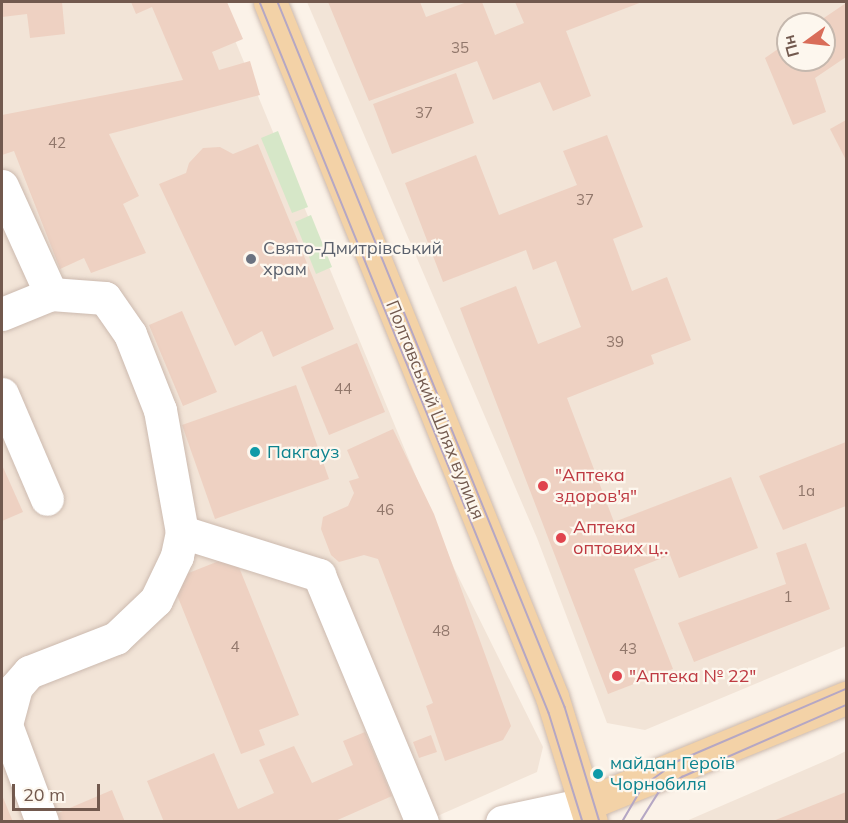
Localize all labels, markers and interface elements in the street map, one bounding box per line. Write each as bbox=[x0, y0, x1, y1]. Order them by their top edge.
north arrow bbox=[776, 12, 836, 72]
text: Пн bbox=[778, 33, 803, 59]
house number: 35 bbox=[451, 39, 469, 57]
house number: 37 bbox=[415, 104, 433, 122]
house number: 42 bbox=[48, 134, 66, 152]
house number: 37 bbox=[576, 191, 594, 209]
place label: Свято-Дмитрівський храм bbox=[263, 238, 442, 280]
marker: Свято-Дмитрівський храм bbox=[244, 252, 258, 266]
street label: Полтавський Шлях вулиця bbox=[381, 297, 489, 523]
house number: 39 bbox=[606, 333, 624, 351]
house number: 44 bbox=[334, 380, 352, 398]
place label: Пакгауз bbox=[267, 441, 339, 463]
marker: Пакгауз bbox=[248, 445, 262, 459]
place label: "Аптека здоров'я" bbox=[555, 465, 637, 508]
marker: "Аптека здоров'я" bbox=[536, 479, 550, 493]
house number: 1а bbox=[797, 482, 815, 500]
house number: 46 bbox=[376, 501, 394, 519]
place label: Аптека оптових ц‥ bbox=[573, 517, 669, 560]
marker: Аптека оптових ц‥ bbox=[554, 531, 568, 545]
house number: 1 bbox=[784, 588, 792, 606]
house number: 48 bbox=[432, 622, 450, 640]
house number: 4 bbox=[231, 638, 239, 656]
house number: 43 bbox=[619, 640, 637, 658]
place label: "Аптека № 22" bbox=[629, 665, 756, 687]
marker: "Аптека № 22" bbox=[610, 669, 624, 683]
place label: майдан Героїв Чорнобиля bbox=[610, 753, 735, 795]
marker: майдан Героїв Чорнобиля bbox=[591, 767, 605, 781]
scale bar bbox=[15, 772, 104, 810]
text: 20 m bbox=[23, 783, 65, 806]

